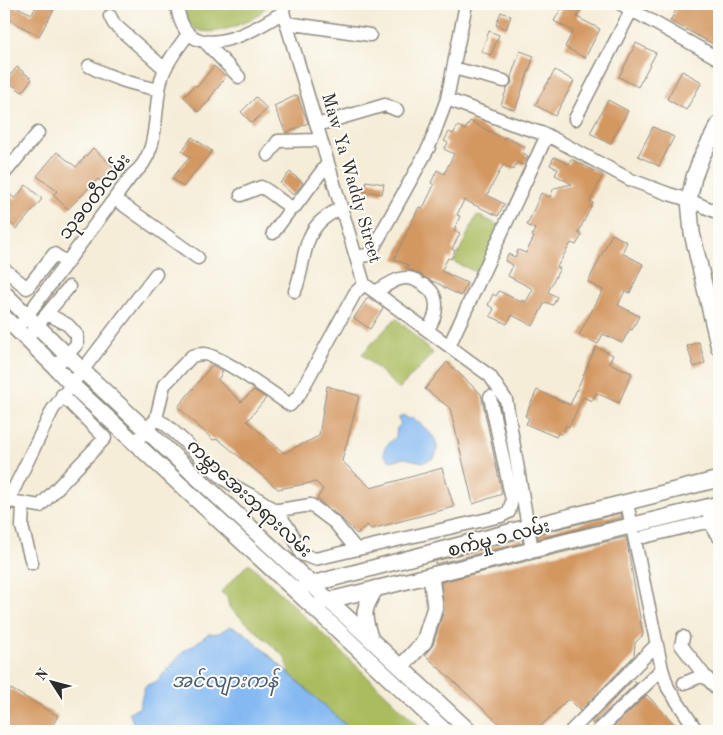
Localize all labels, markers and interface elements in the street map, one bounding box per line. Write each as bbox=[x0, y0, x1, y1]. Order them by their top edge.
street label: Maw Ya Waddy Street bbox=[318, 91, 384, 265]
street label: သုခဝတီလမ်း bbox=[51, 147, 138, 246]
street label: ကမ္ဘာအေးဘုရားလမ်း bbox=[180, 433, 318, 565]
street label: စက်မှု ၁ လမ်း bbox=[445, 513, 553, 565]
north arrow bbox=[28, 658, 78, 708]
text: N bbox=[33, 666, 51, 683]
water label: အင်လျားကန် bbox=[172, 667, 281, 696]

